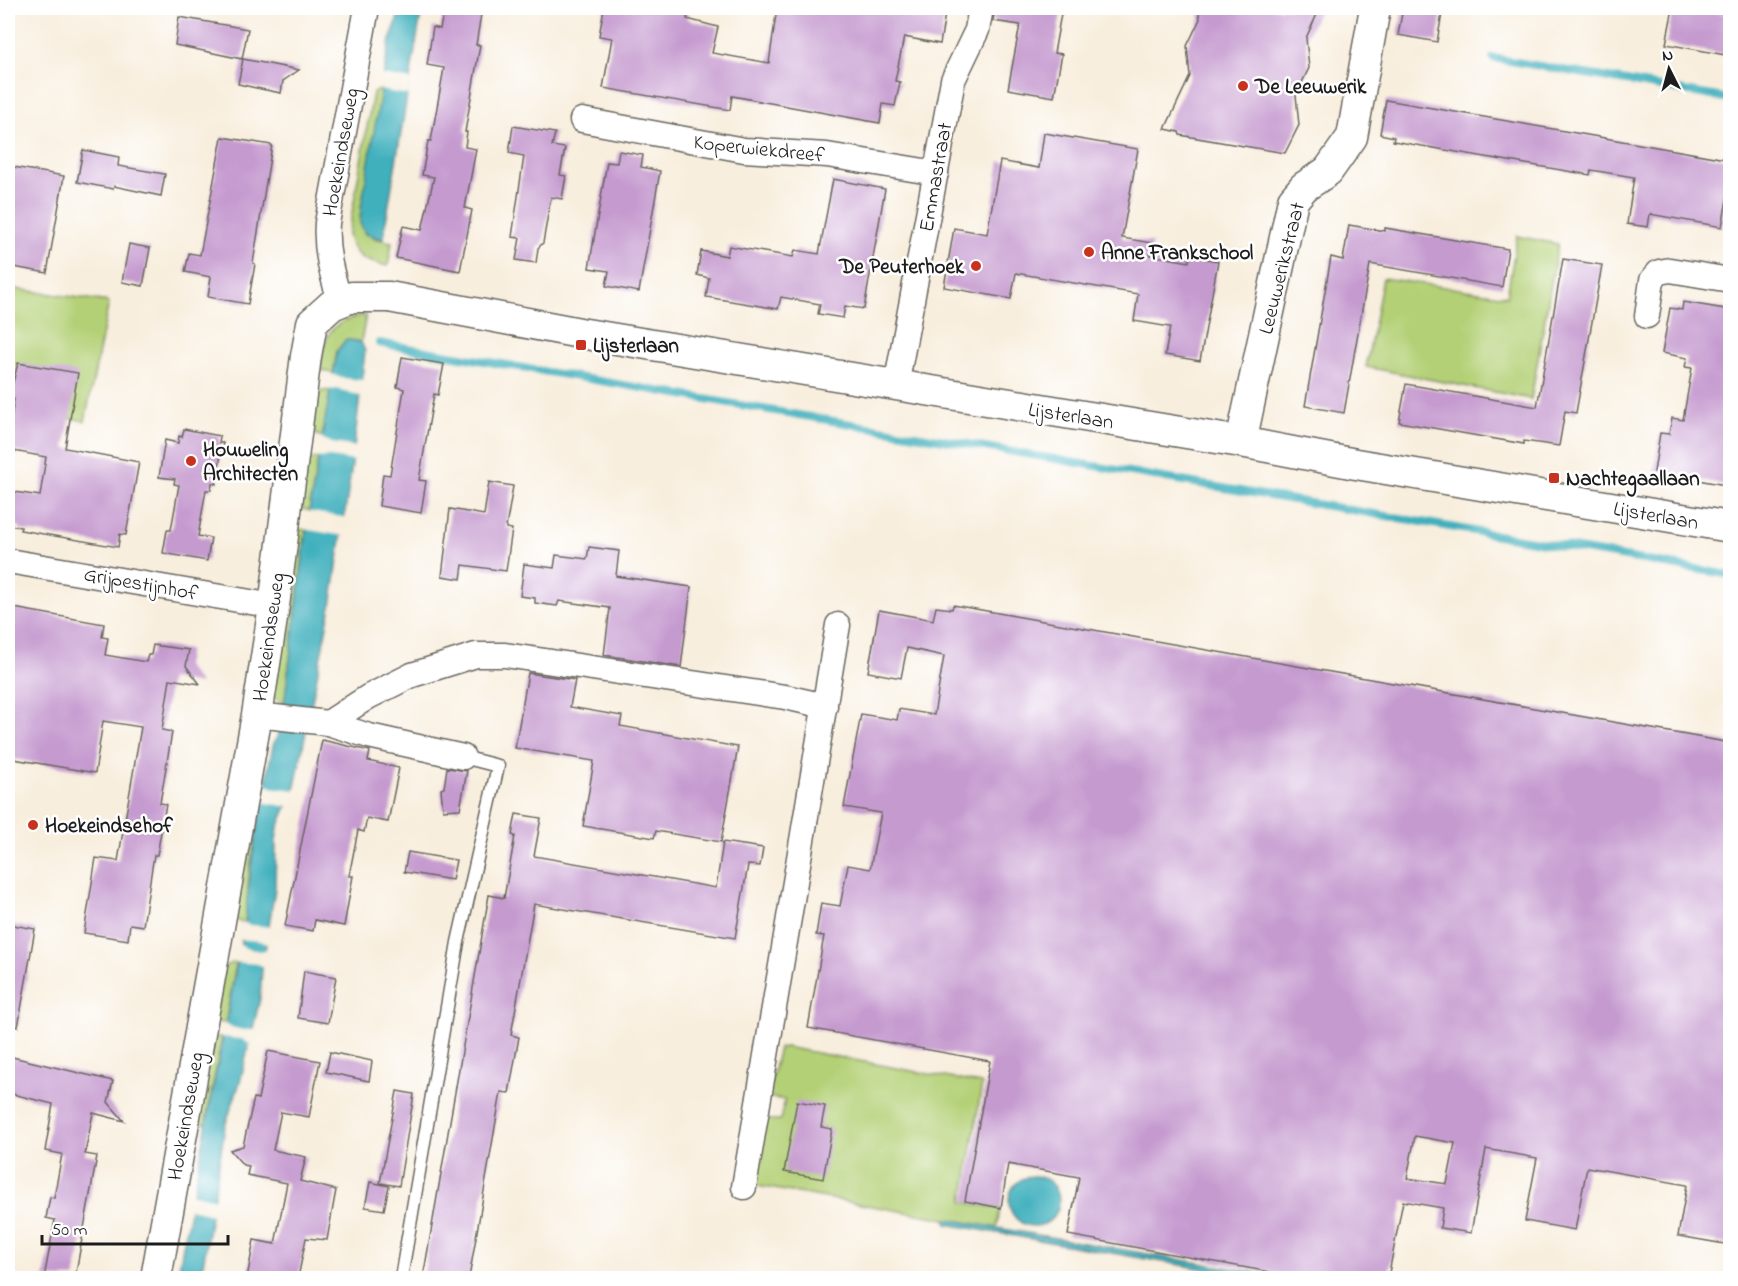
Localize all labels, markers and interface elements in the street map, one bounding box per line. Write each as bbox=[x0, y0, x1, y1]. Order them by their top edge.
north arrow bbox=[1639, 39, 1699, 99]
text: N bbox=[1661, 44, 1674, 69]
place label: De Leeuwerik bbox=[1254, 73, 1367, 103]
marker: De Leeuwerik bbox=[1236, 79, 1250, 93]
street label: Hoekeindseweg bbox=[316, 86, 370, 219]
street label: Emmastraat bbox=[913, 120, 961, 234]
street label: Koperwiekdreef bbox=[692, 128, 826, 172]
street label: Leeuwerikstraat bbox=[1252, 199, 1314, 338]
place label: Anne Frankschool bbox=[1101, 239, 1254, 269]
marker: Anne Frankschool bbox=[1082, 245, 1096, 259]
place label: De Peuterhoek bbox=[838, 253, 965, 283]
marker: De Peuterhoek bbox=[969, 259, 983, 273]
place label: Lijsterlaan bbox=[593, 332, 679, 362]
marker: Lijsterlaan bbox=[574, 338, 588, 352]
street label: Lijsterlaan bbox=[1026, 395, 1115, 439]
place label: Houweling Architecten bbox=[203, 436, 298, 490]
marker: Houweling Architecten bbox=[184, 454, 198, 468]
place label: Nachtegaallaan bbox=[1566, 465, 1700, 497]
marker: Nachtegaallaan bbox=[1547, 471, 1561, 485]
street label: Lijsterlaan bbox=[1611, 495, 1701, 539]
street label: Grijpestijnhof bbox=[81, 560, 200, 610]
street label: Hoekeindseweg bbox=[246, 571, 296, 704]
place label: Hoekeindsehof bbox=[45, 812, 174, 842]
marker: Hoekeindsehof bbox=[26, 818, 40, 832]
street label: Hoekeindseweg bbox=[161, 1050, 215, 1183]
scale bar bbox=[42, 1208, 228, 1246]
text: 50 m bbox=[51, 1218, 88, 1244]

